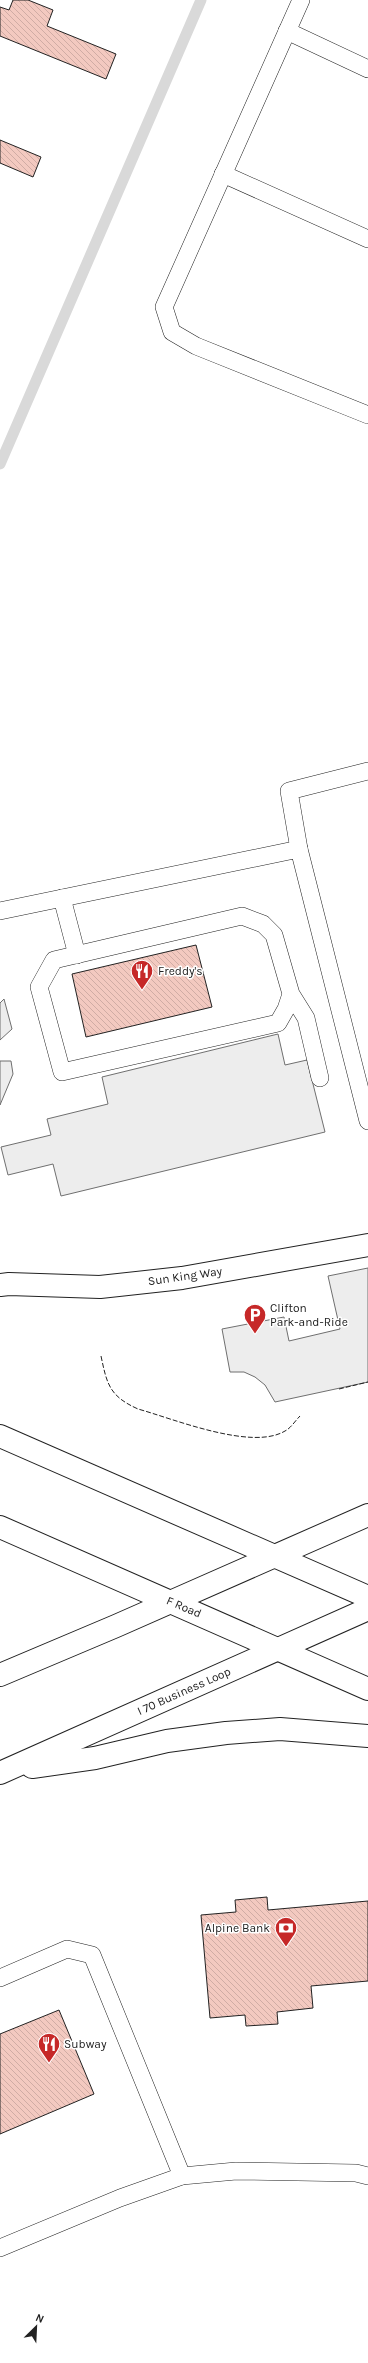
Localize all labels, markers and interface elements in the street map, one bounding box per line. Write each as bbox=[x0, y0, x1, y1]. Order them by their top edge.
restaurant icon: Freddy's bbox=[129, 958, 155, 991]
place label: Freddy's bbox=[158, 964, 203, 978]
street label: Sun King Way bbox=[147, 1264, 223, 1288]
place label: Clifton Park-and-Ride bbox=[270, 1301, 348, 1329]
parking icon: Clifton Park-and-Ride bbox=[242, 1302, 268, 1335]
street label: F Road bbox=[164, 1593, 204, 1621]
street label: I 70 Business Loop bbox=[135, 1664, 233, 1718]
bank icon: Alpine Bank bbox=[273, 1915, 299, 1948]
place label: Alpine Bank bbox=[205, 1921, 270, 1935]
restaurant icon: Subway bbox=[36, 2031, 62, 2064]
place label: Subway bbox=[64, 2037, 107, 2051]
north arrow bbox=[16, 2307, 56, 2347]
text: N bbox=[34, 2311, 46, 2326]

